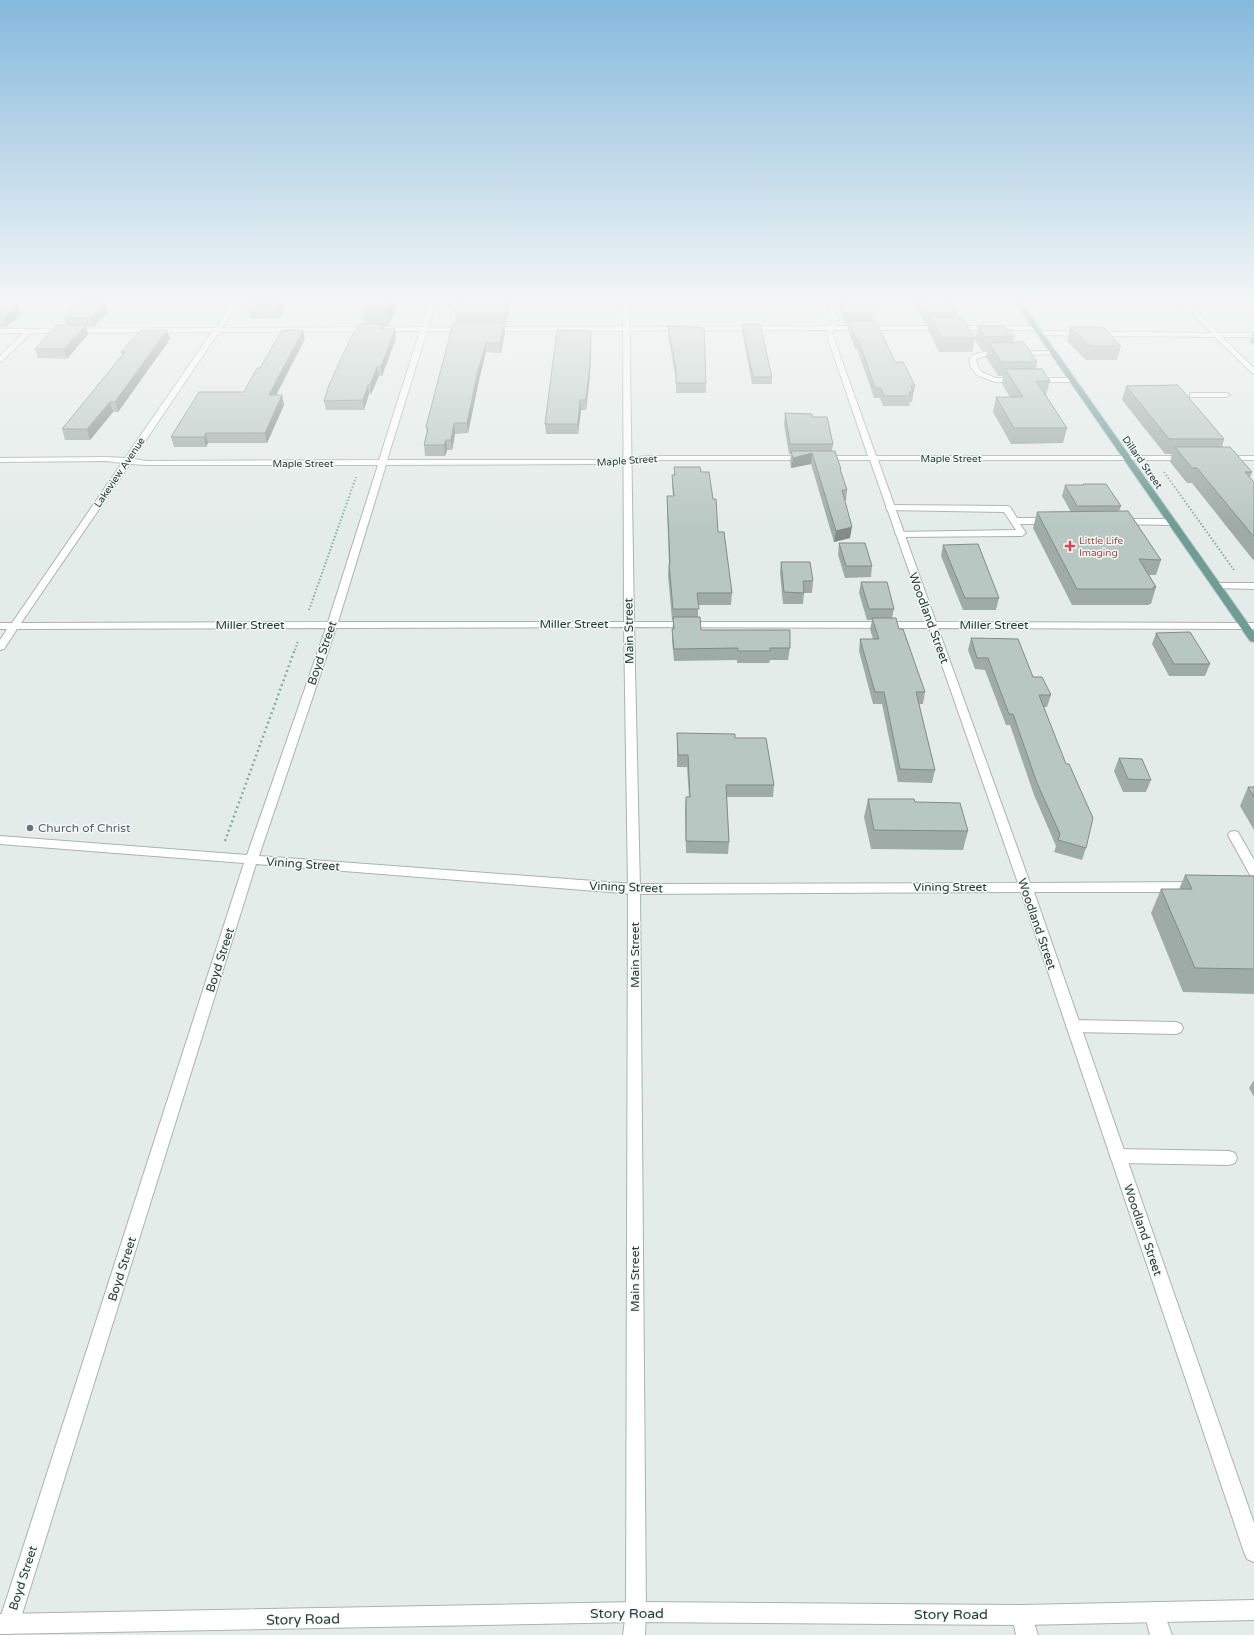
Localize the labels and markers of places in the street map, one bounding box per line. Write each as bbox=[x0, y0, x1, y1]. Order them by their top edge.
place label: Little Life Imaging bbox=[1079, 535, 1123, 559]
marker: Little Life Imaging bbox=[1064, 540, 1076, 552]
place label: Church of Christ bbox=[38, 821, 131, 835]
marker: Church of Christ bbox=[25, 823, 35, 833]

